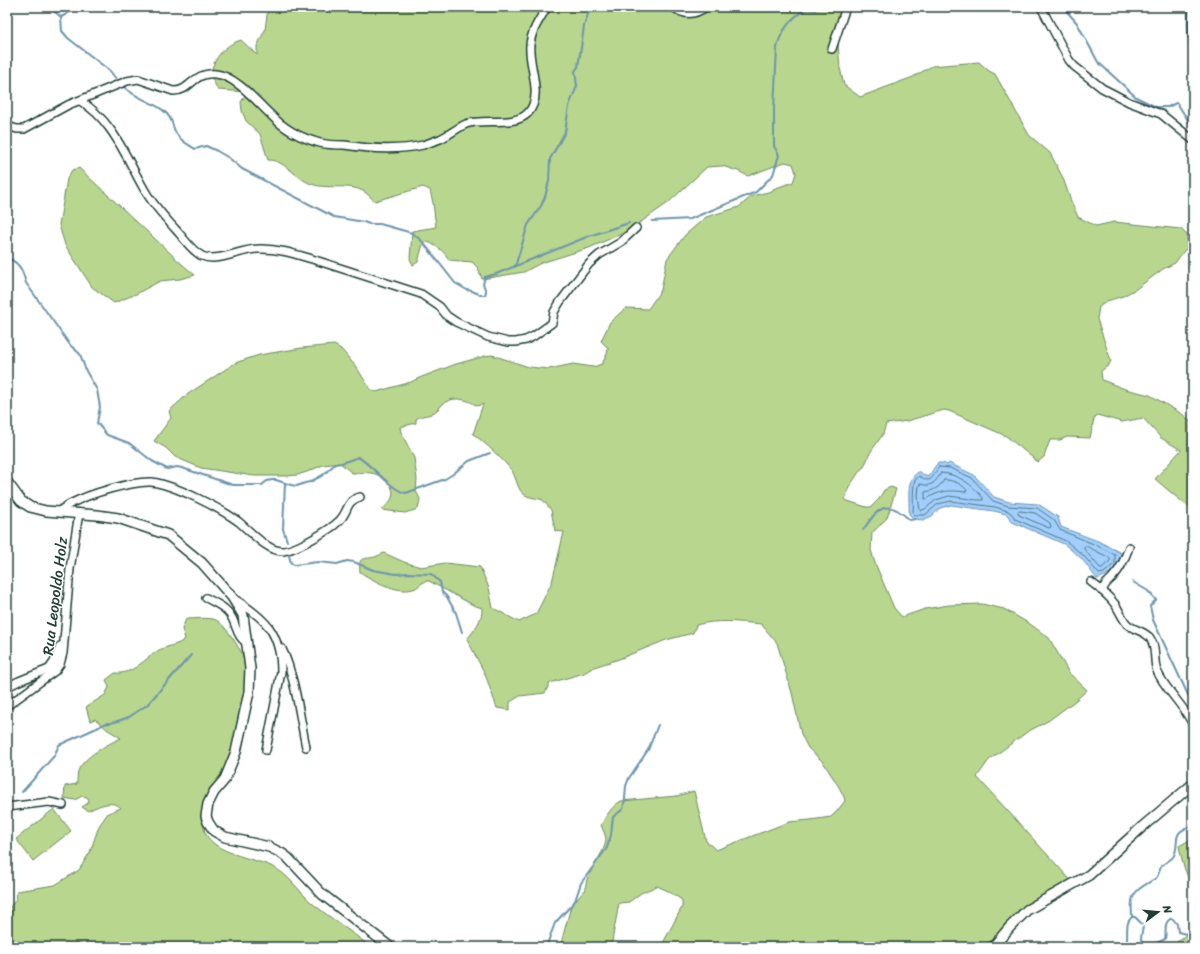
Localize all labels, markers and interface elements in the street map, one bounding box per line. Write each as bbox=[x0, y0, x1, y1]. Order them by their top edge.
street label: Rua Leopoldo Holz bbox=[35, 534, 75, 657]
north arrow bbox=[1138, 892, 1178, 932]
text: N bbox=[1157, 902, 1177, 916]

